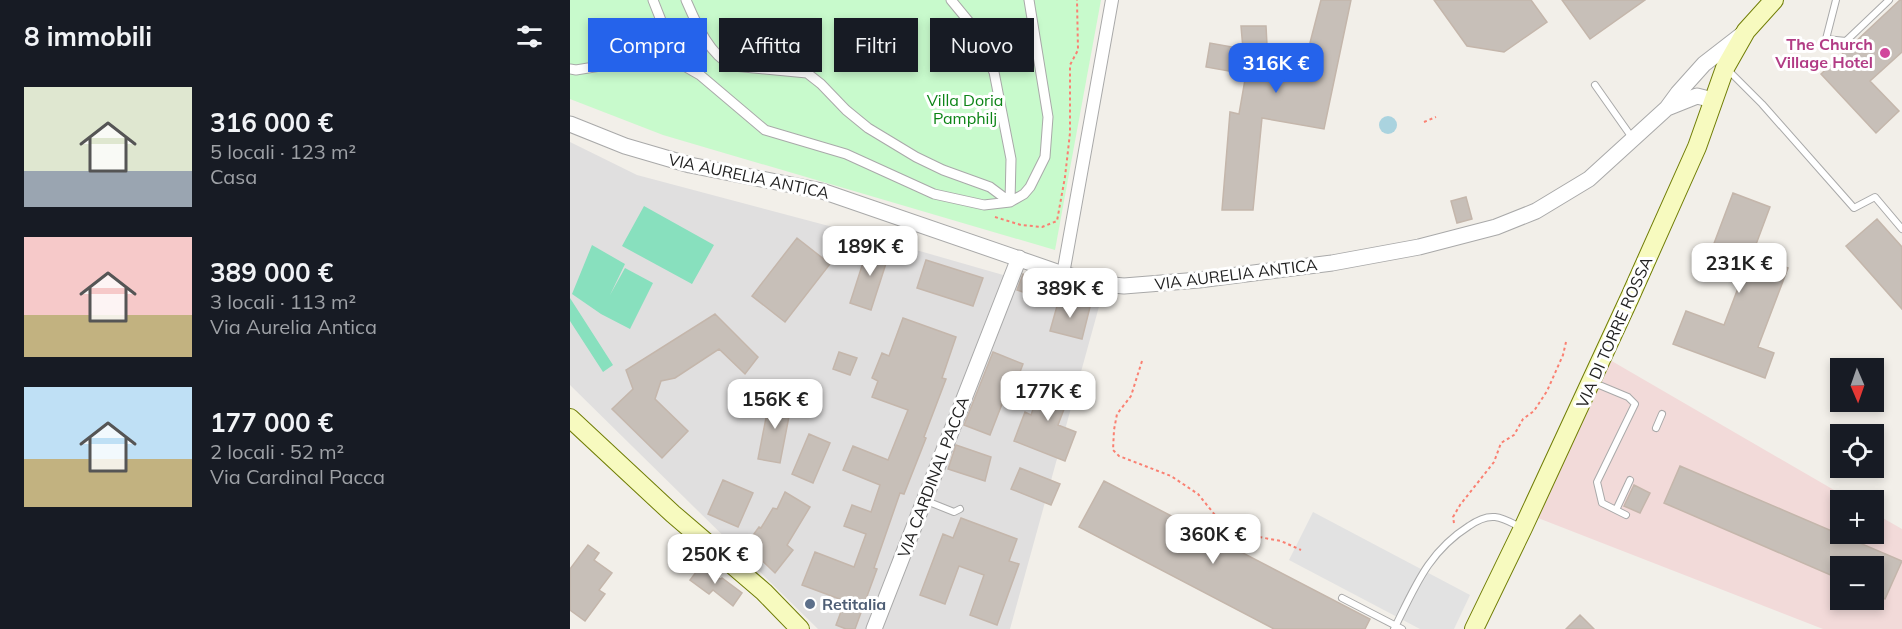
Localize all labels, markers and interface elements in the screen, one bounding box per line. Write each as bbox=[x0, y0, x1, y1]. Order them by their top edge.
chip: Compra bbox=[588, 18, 707, 72]
chip: Affitta bbox=[719, 18, 822, 72]
chip: Filtri bbox=[834, 18, 918, 72]
chip: Nuovo bbox=[930, 18, 1034, 72]
text: 8 immobili bbox=[24, 20, 152, 53]
icon: filters bbox=[513, 20, 546, 53]
place label: The Church Village Hotel bbox=[1774, 34, 1873, 72]
pin: 316K € bbox=[1227, 43, 1325, 94]
marker: The Church Village Hotel bbox=[1878, 46, 1892, 60]
text: 316K € bbox=[1243, 50, 1309, 75]
park label: Villa Doria Pamphilj bbox=[927, 90, 1003, 128]
text: 316 000 € bbox=[210, 106, 333, 139]
icon: home bbox=[72, 111, 144, 183]
text: 5 locali · 123 m² bbox=[210, 139, 356, 164]
street label: VIA AURELIA ANTICA bbox=[667, 149, 831, 203]
text: Casa bbox=[210, 164, 257, 189]
pin: 189K € bbox=[821, 226, 919, 277]
text: 189K € bbox=[837, 233, 903, 258]
pin: 231K € bbox=[1690, 243, 1788, 294]
text: 231K € bbox=[1706, 250, 1772, 275]
street label: VIA DI TORRE ROSSA bbox=[1572, 253, 1656, 411]
street label: VIA AURELIA ANTICA bbox=[1153, 254, 1319, 294]
text: 389 000 € bbox=[210, 256, 333, 289]
icon: home bbox=[72, 261, 144, 333]
pin: 389K € bbox=[1021, 268, 1119, 319]
text: 389K € bbox=[1037, 275, 1103, 300]
text: 3 locali · 113 m² bbox=[210, 289, 356, 314]
text: Via Aurelia Antica bbox=[210, 314, 377, 339]
north arrow bbox=[1830, 358, 1884, 412]
map controls bbox=[1830, 358, 1884, 610]
pin: 177K € bbox=[999, 371, 1097, 422]
text: 177K € bbox=[1015, 378, 1081, 403]
pin: 156K € bbox=[726, 379, 824, 430]
text: 156K € bbox=[742, 386, 808, 411]
street label: VIA CARDINAL PACCA bbox=[893, 393, 973, 561]
text: 177 000 € bbox=[210, 406, 333, 439]
icon: home bbox=[72, 411, 144, 483]
button: locate bbox=[1830, 424, 1884, 478]
text: 2 locali · 52 m² bbox=[210, 439, 344, 464]
text: Via Cardinal Pacca bbox=[210, 464, 385, 489]
button: + bbox=[1830, 490, 1884, 544]
pin: 360K € bbox=[1164, 514, 1262, 565]
text: 360K € bbox=[1180, 521, 1246, 546]
pin: 250K € bbox=[666, 534, 764, 585]
text: 250K € bbox=[682, 541, 748, 566]
button: − bbox=[1830, 556, 1884, 610]
place label: Retitalia bbox=[822, 594, 886, 614]
marker: Retitalia bbox=[803, 597, 817, 611]

